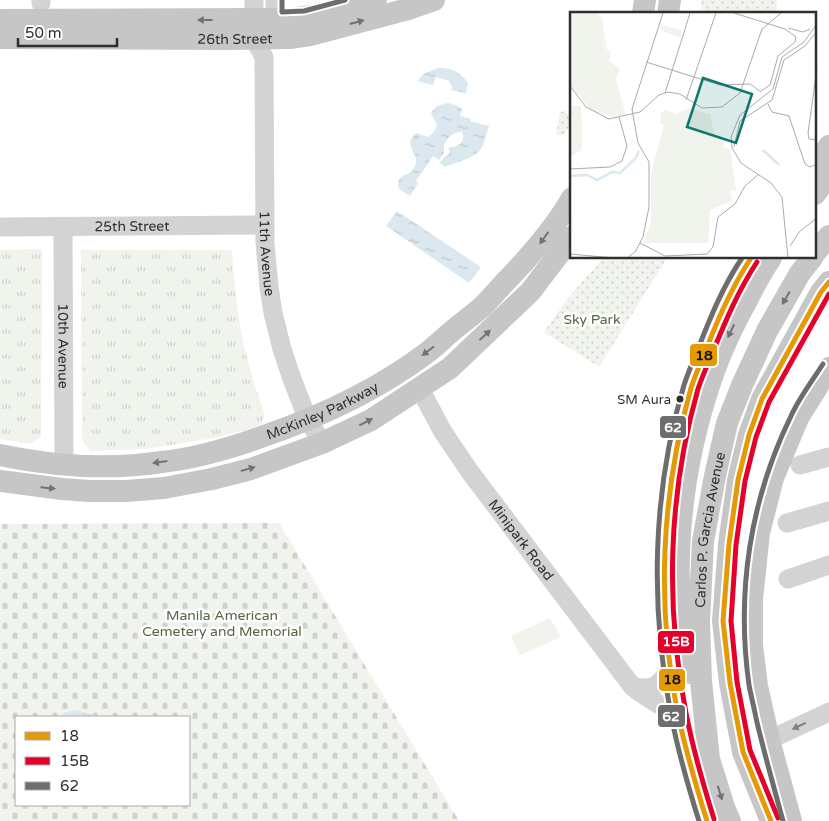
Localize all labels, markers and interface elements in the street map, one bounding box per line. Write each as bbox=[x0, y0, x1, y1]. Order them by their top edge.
inset map bbox=[570, 12, 816, 259]
scale bar bbox=[18, 15, 116, 47]
one-way arrow bbox=[196, 16, 212, 24]
one-way arrow bbox=[350, 18, 365, 26]
text: 50 m bbox=[25, 24, 62, 42]
street label: 26th Street bbox=[197, 30, 273, 48]
street label: 11th Avenue bbox=[256, 211, 278, 297]
street label: 25th Street bbox=[94, 218, 170, 235]
one-way arrow bbox=[539, 231, 549, 245]
one-way arrow bbox=[781, 292, 790, 305]
street label: 10th Avenue bbox=[54, 303, 72, 389]
park label: Sky Park bbox=[563, 311, 621, 328]
one-way arrow bbox=[727, 324, 735, 338]
one-way arrow bbox=[479, 329, 491, 341]
line badge: 18 bbox=[689, 343, 718, 367]
one-way arrow bbox=[421, 346, 435, 356]
text: 18 bbox=[695, 347, 713, 364]
street label: McKinley Parkway bbox=[264, 378, 382, 444]
place label: SM Aura bbox=[617, 392, 671, 408]
marker: SM Aura bbox=[675, 394, 685, 404]
line badge: 62 bbox=[659, 415, 687, 439]
one-way arrow bbox=[359, 418, 373, 426]
text: 62 bbox=[664, 419, 682, 436]
street label: Carlos P. Garcia Avenue bbox=[692, 450, 729, 608]
one-way arrow bbox=[151, 458, 167, 466]
one-way arrow bbox=[241, 465, 256, 473]
one-way arrow bbox=[41, 484, 57, 492]
street label: Minipark Road bbox=[485, 496, 557, 584]
park label: Manila American Cemetery and Memorial bbox=[142, 607, 302, 640]
line badge: 15B bbox=[657, 630, 695, 654]
text: 15B bbox=[662, 633, 690, 650]
line badge: 18 bbox=[658, 668, 686, 692]
text: 18 bbox=[663, 671, 681, 688]
line badge: 62 bbox=[657, 704, 686, 728]
text: 62 bbox=[662, 708, 680, 725]
legend bbox=[15, 716, 190, 806]
one-way arrow bbox=[792, 722, 806, 730]
text: 18 bbox=[60, 727, 79, 745]
text: 15B bbox=[60, 752, 89, 770]
text: 62 bbox=[60, 777, 79, 795]
one-way arrow bbox=[716, 786, 724, 801]

